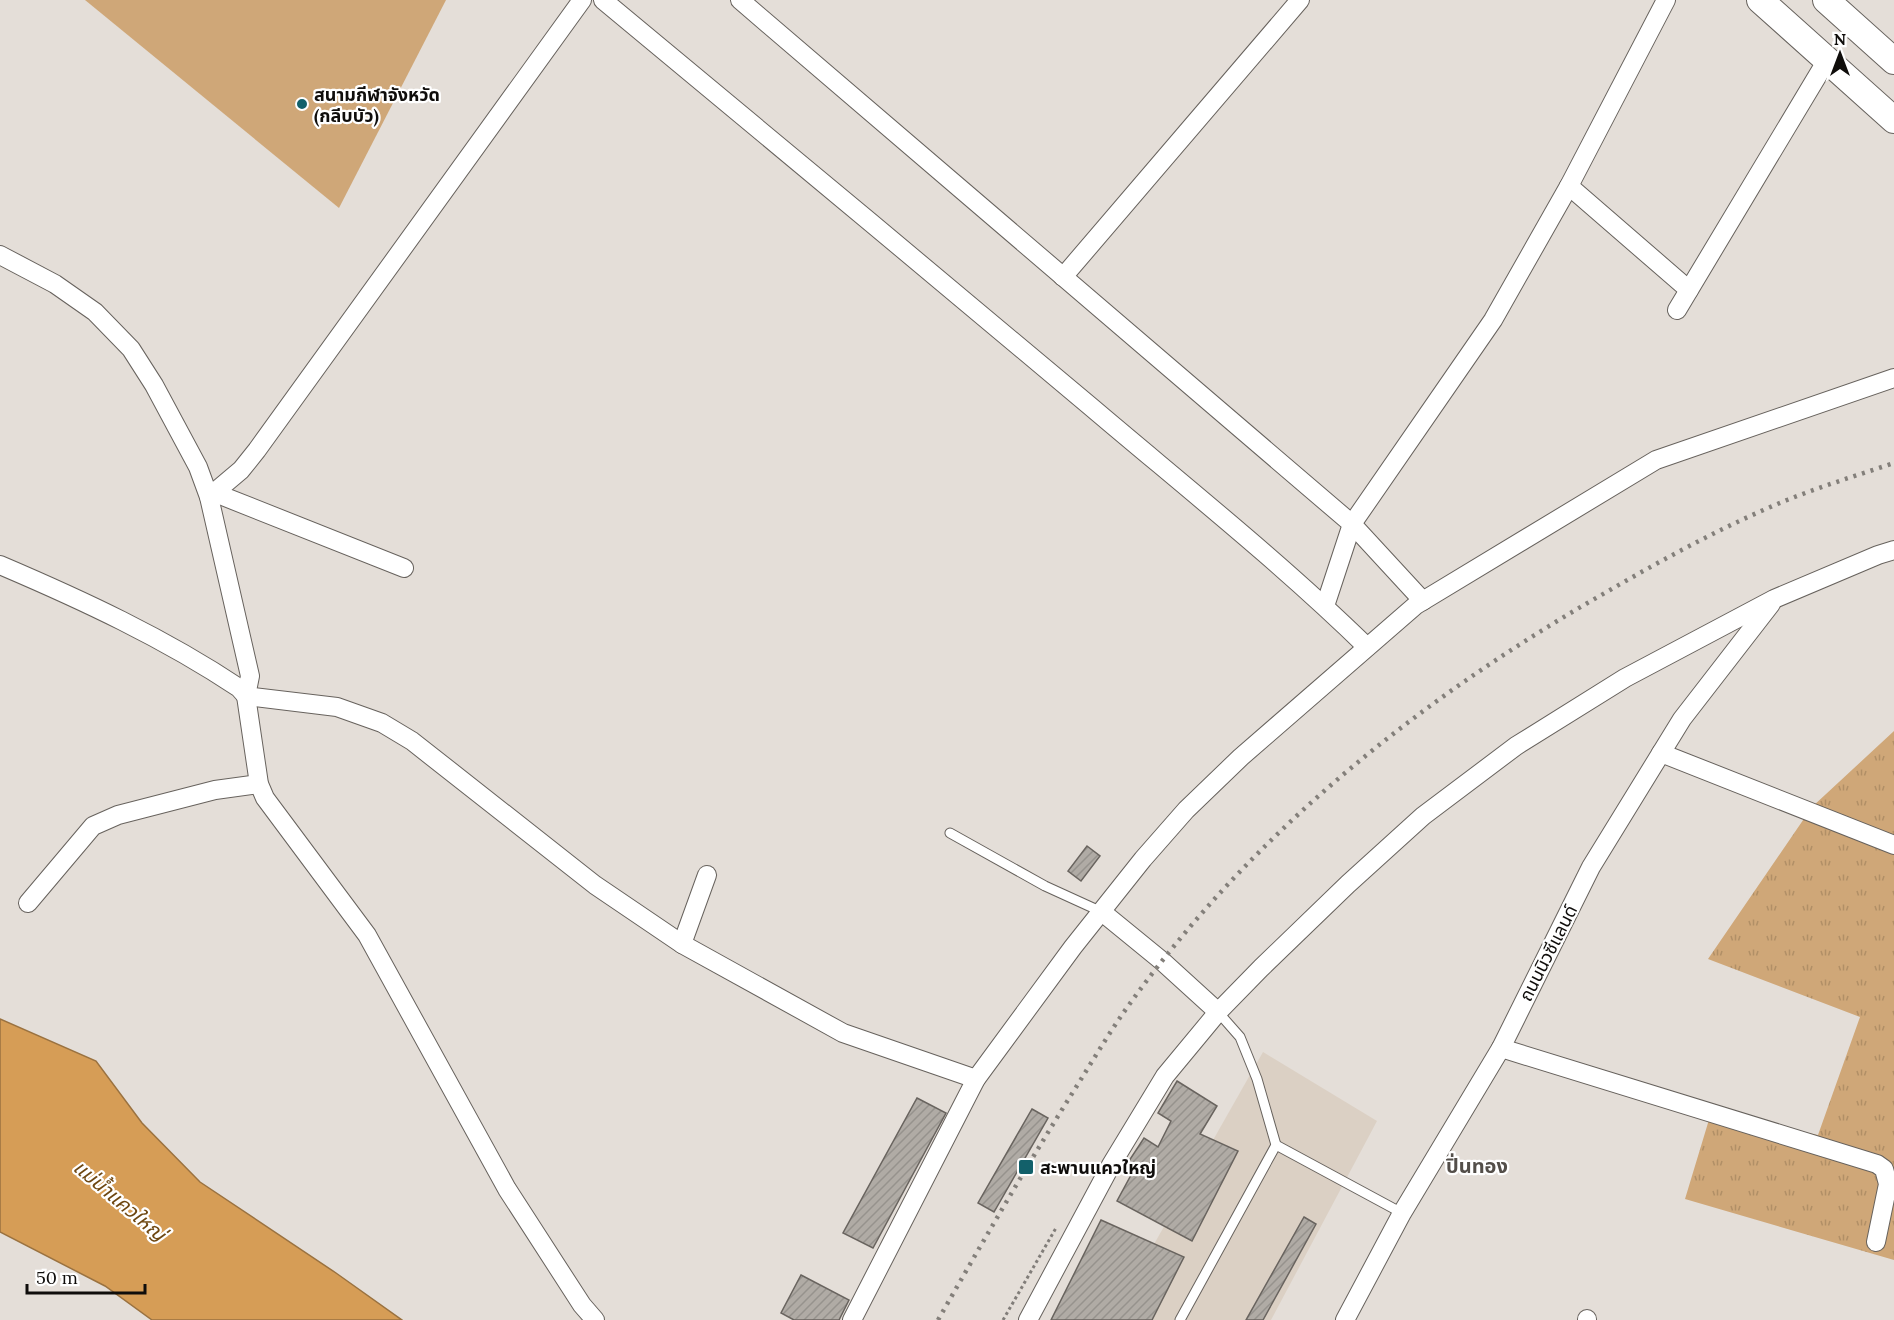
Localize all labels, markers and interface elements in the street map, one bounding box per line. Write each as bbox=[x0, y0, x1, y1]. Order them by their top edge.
north arrow bbox=[1810, 24, 1870, 84]
text: N bbox=[1834, 29, 1846, 49]
place label: สนามกีฬาจังหวัด (กลีบบัว) bbox=[314, 83, 440, 127]
marker: สนามกีฬาจังหวัด (กลีบบัว) bbox=[295, 97, 309, 111]
street label: ถนนนิวซีแลนด์ bbox=[1514, 901, 1582, 1005]
water label: แม่น้ำแควใหญ่ bbox=[69, 1153, 174, 1248]
district label: ปิ่นทอง bbox=[1446, 1153, 1508, 1178]
place label: สะพานแควใหญ่ bbox=[1040, 1156, 1156, 1179]
marker: สะพานแควใหญ่ bbox=[1017, 1158, 1035, 1176]
scale bar bbox=[27, 1257, 146, 1295]
text: 50 m bbox=[36, 1266, 78, 1289]

